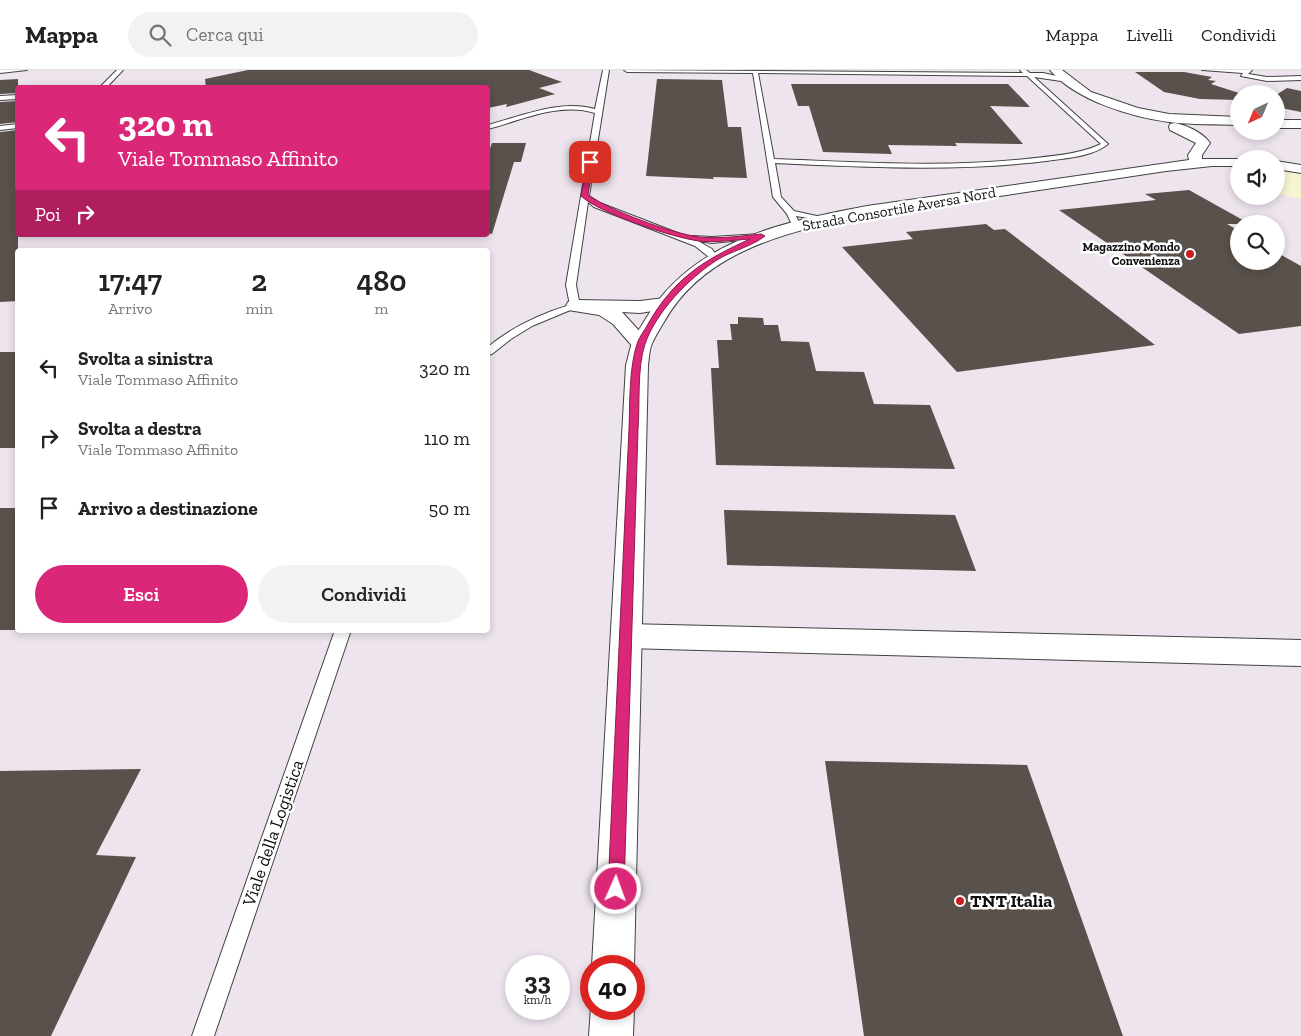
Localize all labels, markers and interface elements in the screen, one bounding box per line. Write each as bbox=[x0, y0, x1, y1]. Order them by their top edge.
search box bbox=[128, 12, 478, 57]
text: Mappa bbox=[25, 20, 98, 49]
icon: search bbox=[146, 21, 174, 49]
text: Cerca qui bbox=[186, 23, 264, 46]
text: Mappa bbox=[1046, 24, 1098, 46]
text: Livelli bbox=[1126, 24, 1173, 46]
text: Condividi bbox=[1201, 24, 1276, 46]
north arrow bbox=[1230, 85, 1285, 140]
map controls bbox=[1230, 85, 1285, 270]
text: 320 m bbox=[118, 103, 213, 145]
icon: left bbox=[35, 105, 100, 170]
pin bbox=[569, 141, 611, 183]
text: Viale Tommaso Affinito bbox=[118, 145, 338, 172]
icon: arrive bbox=[576, 148, 604, 176]
button: sound bbox=[1230, 150, 1285, 205]
street label: Strada Consortile Aversa Nord bbox=[801, 183, 998, 235]
icon: right bbox=[71, 200, 99, 228]
text: Poi bbox=[35, 203, 61, 226]
button: search bbox=[1230, 215, 1285, 270]
place label: Magazzino Mondo Convenienza bbox=[1083, 240, 1181, 268]
marker: Magazzino Mondo Convenienza bbox=[1184, 248, 1196, 260]
text: 17:47 bbox=[98, 263, 162, 299]
text: 2 bbox=[251, 263, 267, 299]
text: 480 bbox=[356, 263, 407, 299]
text: Arrivo bbox=[108, 299, 152, 318]
text: min bbox=[246, 299, 273, 318]
text: m bbox=[375, 299, 388, 318]
text: Svolta a sinistra bbox=[78, 347, 213, 370]
icon: left bbox=[35, 354, 63, 382]
text: 320 m bbox=[419, 357, 470, 380]
text: Viale Tommaso Affinito bbox=[78, 370, 238, 389]
text: Svolta a destra bbox=[78, 417, 202, 440]
icon: right bbox=[35, 424, 63, 452]
text: 110 m bbox=[424, 427, 470, 450]
text: Viale Tommaso Affinito bbox=[78, 440, 238, 459]
icon: arrive bbox=[35, 494, 63, 522]
text: Arrivo a destinazione bbox=[78, 497, 258, 520]
text: 50 m bbox=[429, 497, 470, 520]
button: Esci bbox=[35, 565, 248, 623]
button: Condividi bbox=[258, 565, 470, 623]
street label: Viale della Logistica bbox=[237, 757, 309, 910]
position arrow bbox=[589, 862, 641, 914]
place label: TNT Italia bbox=[970, 890, 1052, 912]
marker: TNT Italia bbox=[954, 895, 966, 907]
speed limit sign: 40 bbox=[580, 955, 645, 1020]
text: 33 bbox=[524, 966, 551, 996]
text: km/h bbox=[524, 993, 551, 1007]

